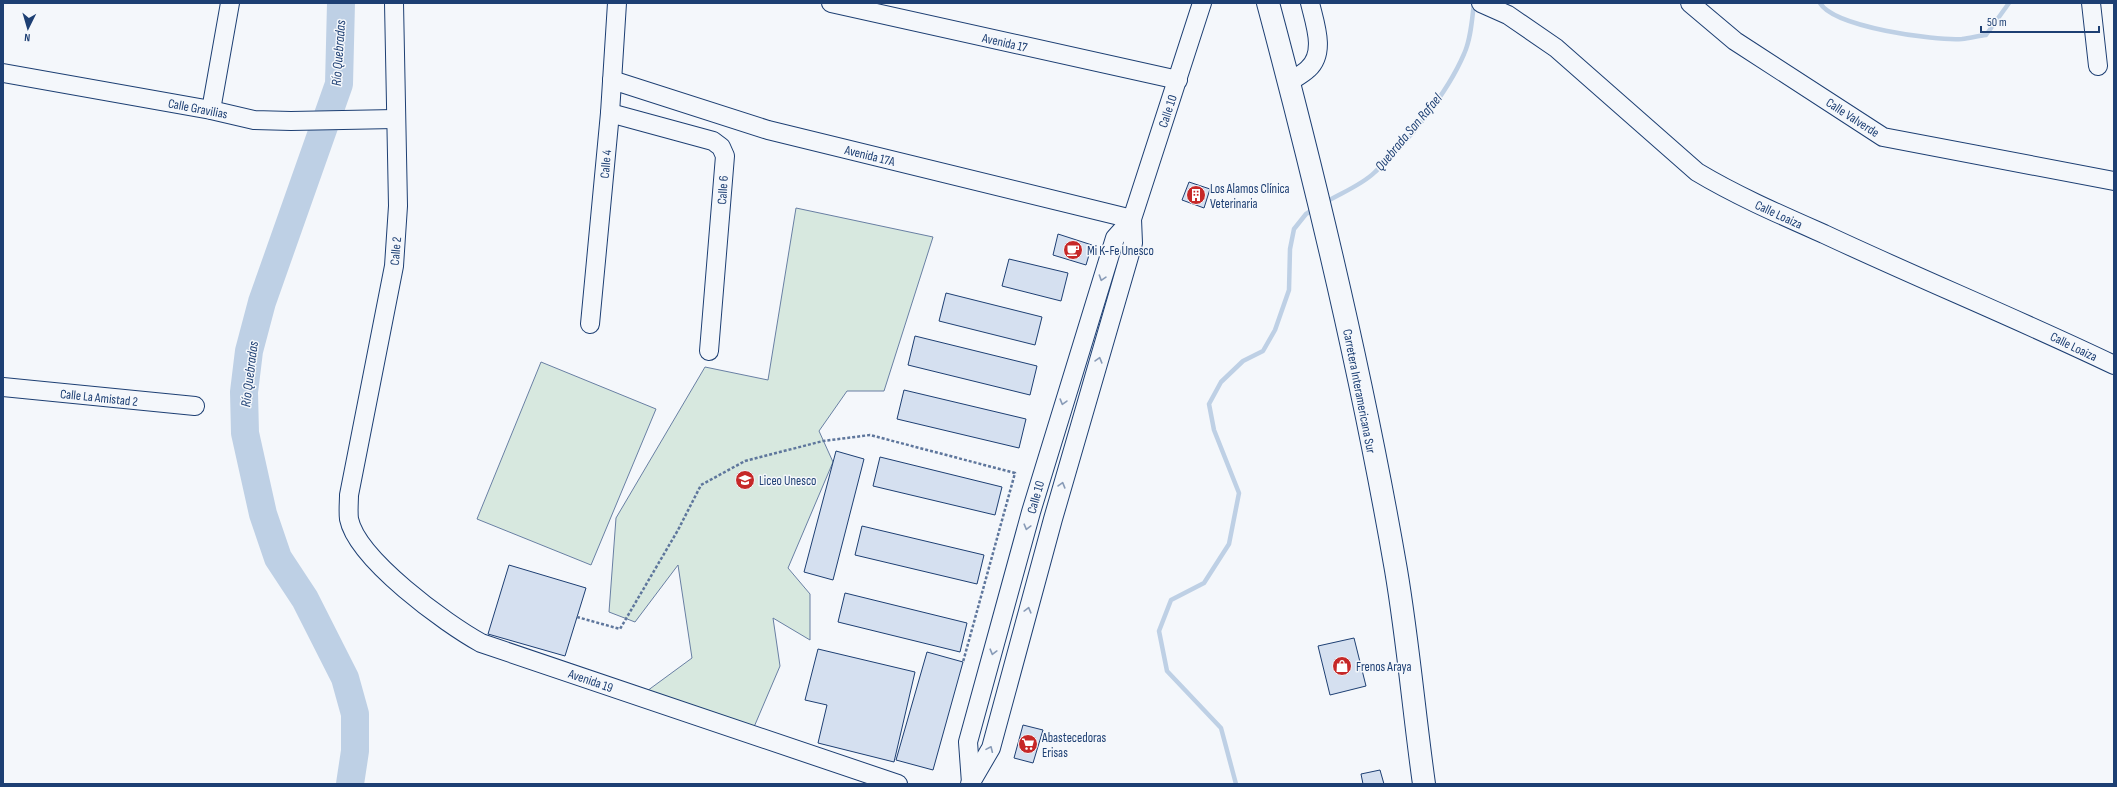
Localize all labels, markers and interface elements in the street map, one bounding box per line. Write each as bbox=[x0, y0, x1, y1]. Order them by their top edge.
north arrow bbox=[8, 8, 48, 48]
scale bar bbox=[1981, 8, 2099, 34]
text: 50 m bbox=[1987, 15, 2007, 30]
water label: Río Quebradas bbox=[328, 19, 349, 87]
street label: Avenida 17 bbox=[980, 30, 1030, 56]
text: N bbox=[24, 31, 31, 44]
water label: Quebrada San Rafael bbox=[1371, 90, 1446, 174]
street label: Calle 10 bbox=[1155, 93, 1181, 130]
street label: Calle Gravilias bbox=[167, 95, 229, 123]
street label: Calle Valverde bbox=[1823, 95, 1882, 141]
street label: Avenida 17A bbox=[842, 142, 897, 170]
street label: Calle 4 bbox=[597, 149, 615, 179]
street label: Calle 6 bbox=[714, 175, 732, 205]
place label: Los Alamos Clínica Veterinaria bbox=[1210, 181, 1290, 212]
building icon: Los Alamos Clínica Veterinaria bbox=[1185, 184, 1207, 206]
street label: Calle Loaiza bbox=[1752, 197, 1805, 233]
street label: Calle 2 bbox=[387, 236, 405, 266]
cafe icon: Mi K-Fe Unesco bbox=[1062, 239, 1084, 261]
place label: Mi K-Fe Unesco bbox=[1087, 243, 1154, 259]
one-way arrow bbox=[1099, 274, 1107, 281]
street label: Carretera Interamericana Sur bbox=[1339, 328, 1379, 455]
street label: Calle Loaiza bbox=[2047, 329, 2100, 365]
water label: Río Quebradas bbox=[237, 340, 262, 408]
one-way arrow bbox=[1094, 357, 1103, 364]
street label: Calle La Amistad 2 bbox=[59, 386, 139, 410]
one-way arrow bbox=[1059, 398, 1068, 405]
school or university icon: Liceo Unesco bbox=[734, 469, 756, 491]
place label: Liceo Unesco bbox=[759, 473, 817, 489]
street label: Calle 10 bbox=[1024, 479, 1048, 516]
one-way arrow bbox=[1058, 482, 1066, 488]
one-way arrow bbox=[1023, 523, 1032, 530]
one-way arrow bbox=[1023, 607, 1032, 614]
one-way arrow bbox=[989, 649, 998, 656]
shop icon: Frenos Araya bbox=[1331, 655, 1353, 677]
place label: Frenos Araya bbox=[1356, 659, 1411, 675]
street label: Avenida 19 bbox=[565, 666, 615, 696]
place label: Abastecedoras Erisas bbox=[1041, 730, 1107, 761]
supermarket icon: Abastecedoras Erisas bbox=[1017, 733, 1039, 755]
one-way arrow bbox=[985, 746, 993, 753]

